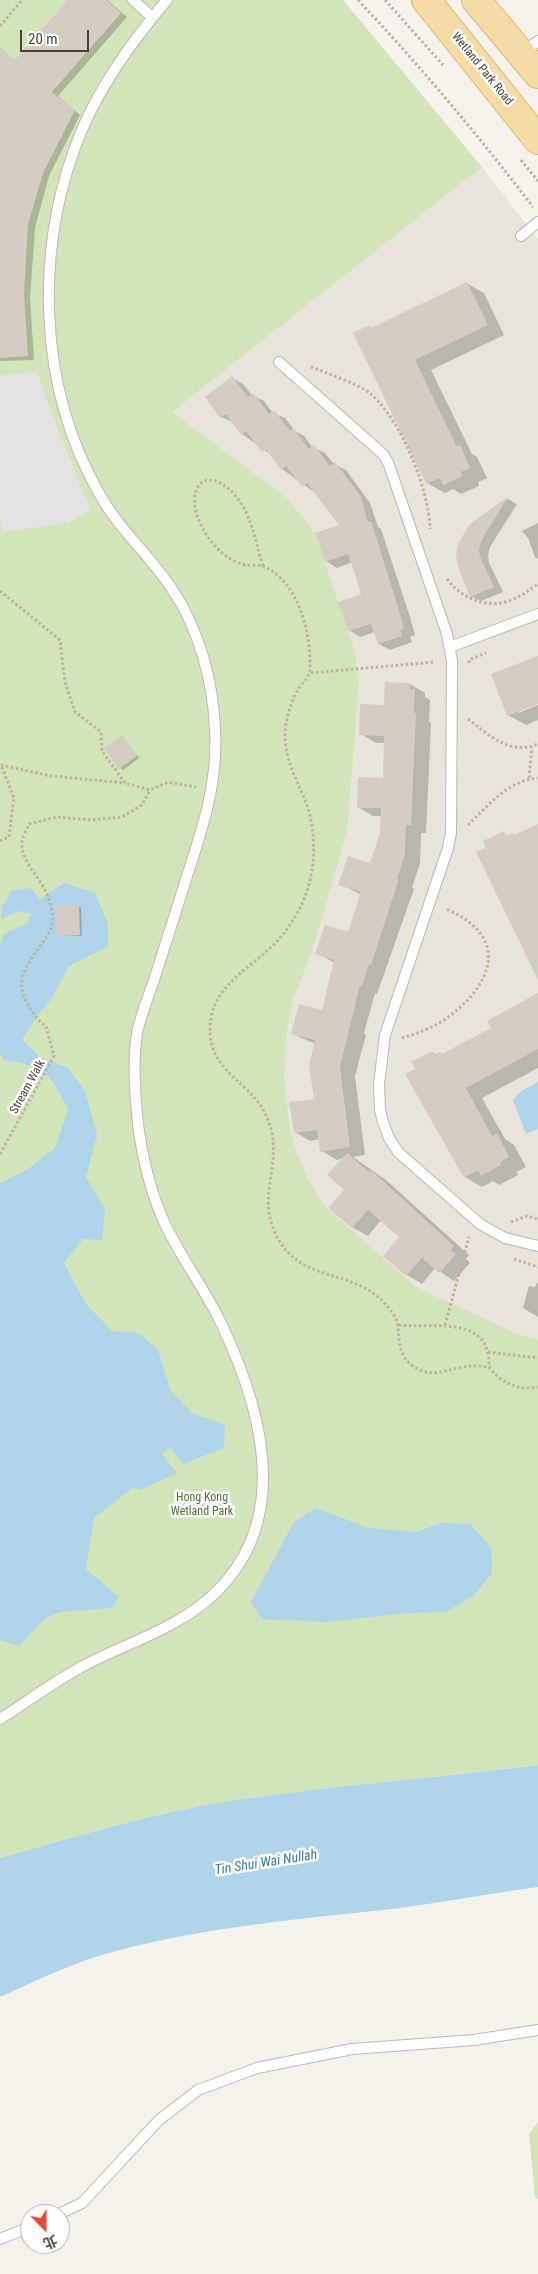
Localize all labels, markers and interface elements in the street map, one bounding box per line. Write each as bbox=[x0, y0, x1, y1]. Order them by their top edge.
scale bar bbox=[22, 20, 91, 52]
text: 20 m bbox=[28, 30, 58, 48]
street label: Wetland Park Road bbox=[448, 30, 516, 108]
street label: Stream Walk bbox=[7, 1058, 49, 1116]
park label: Hong Kong Wetland Park bbox=[171, 1491, 233, 1519]
water label: Tin Shui Wai Nullah bbox=[214, 1847, 318, 1879]
north arrow bbox=[20, 2204, 70, 2254]
text: 北 bbox=[41, 2232, 60, 2252]

